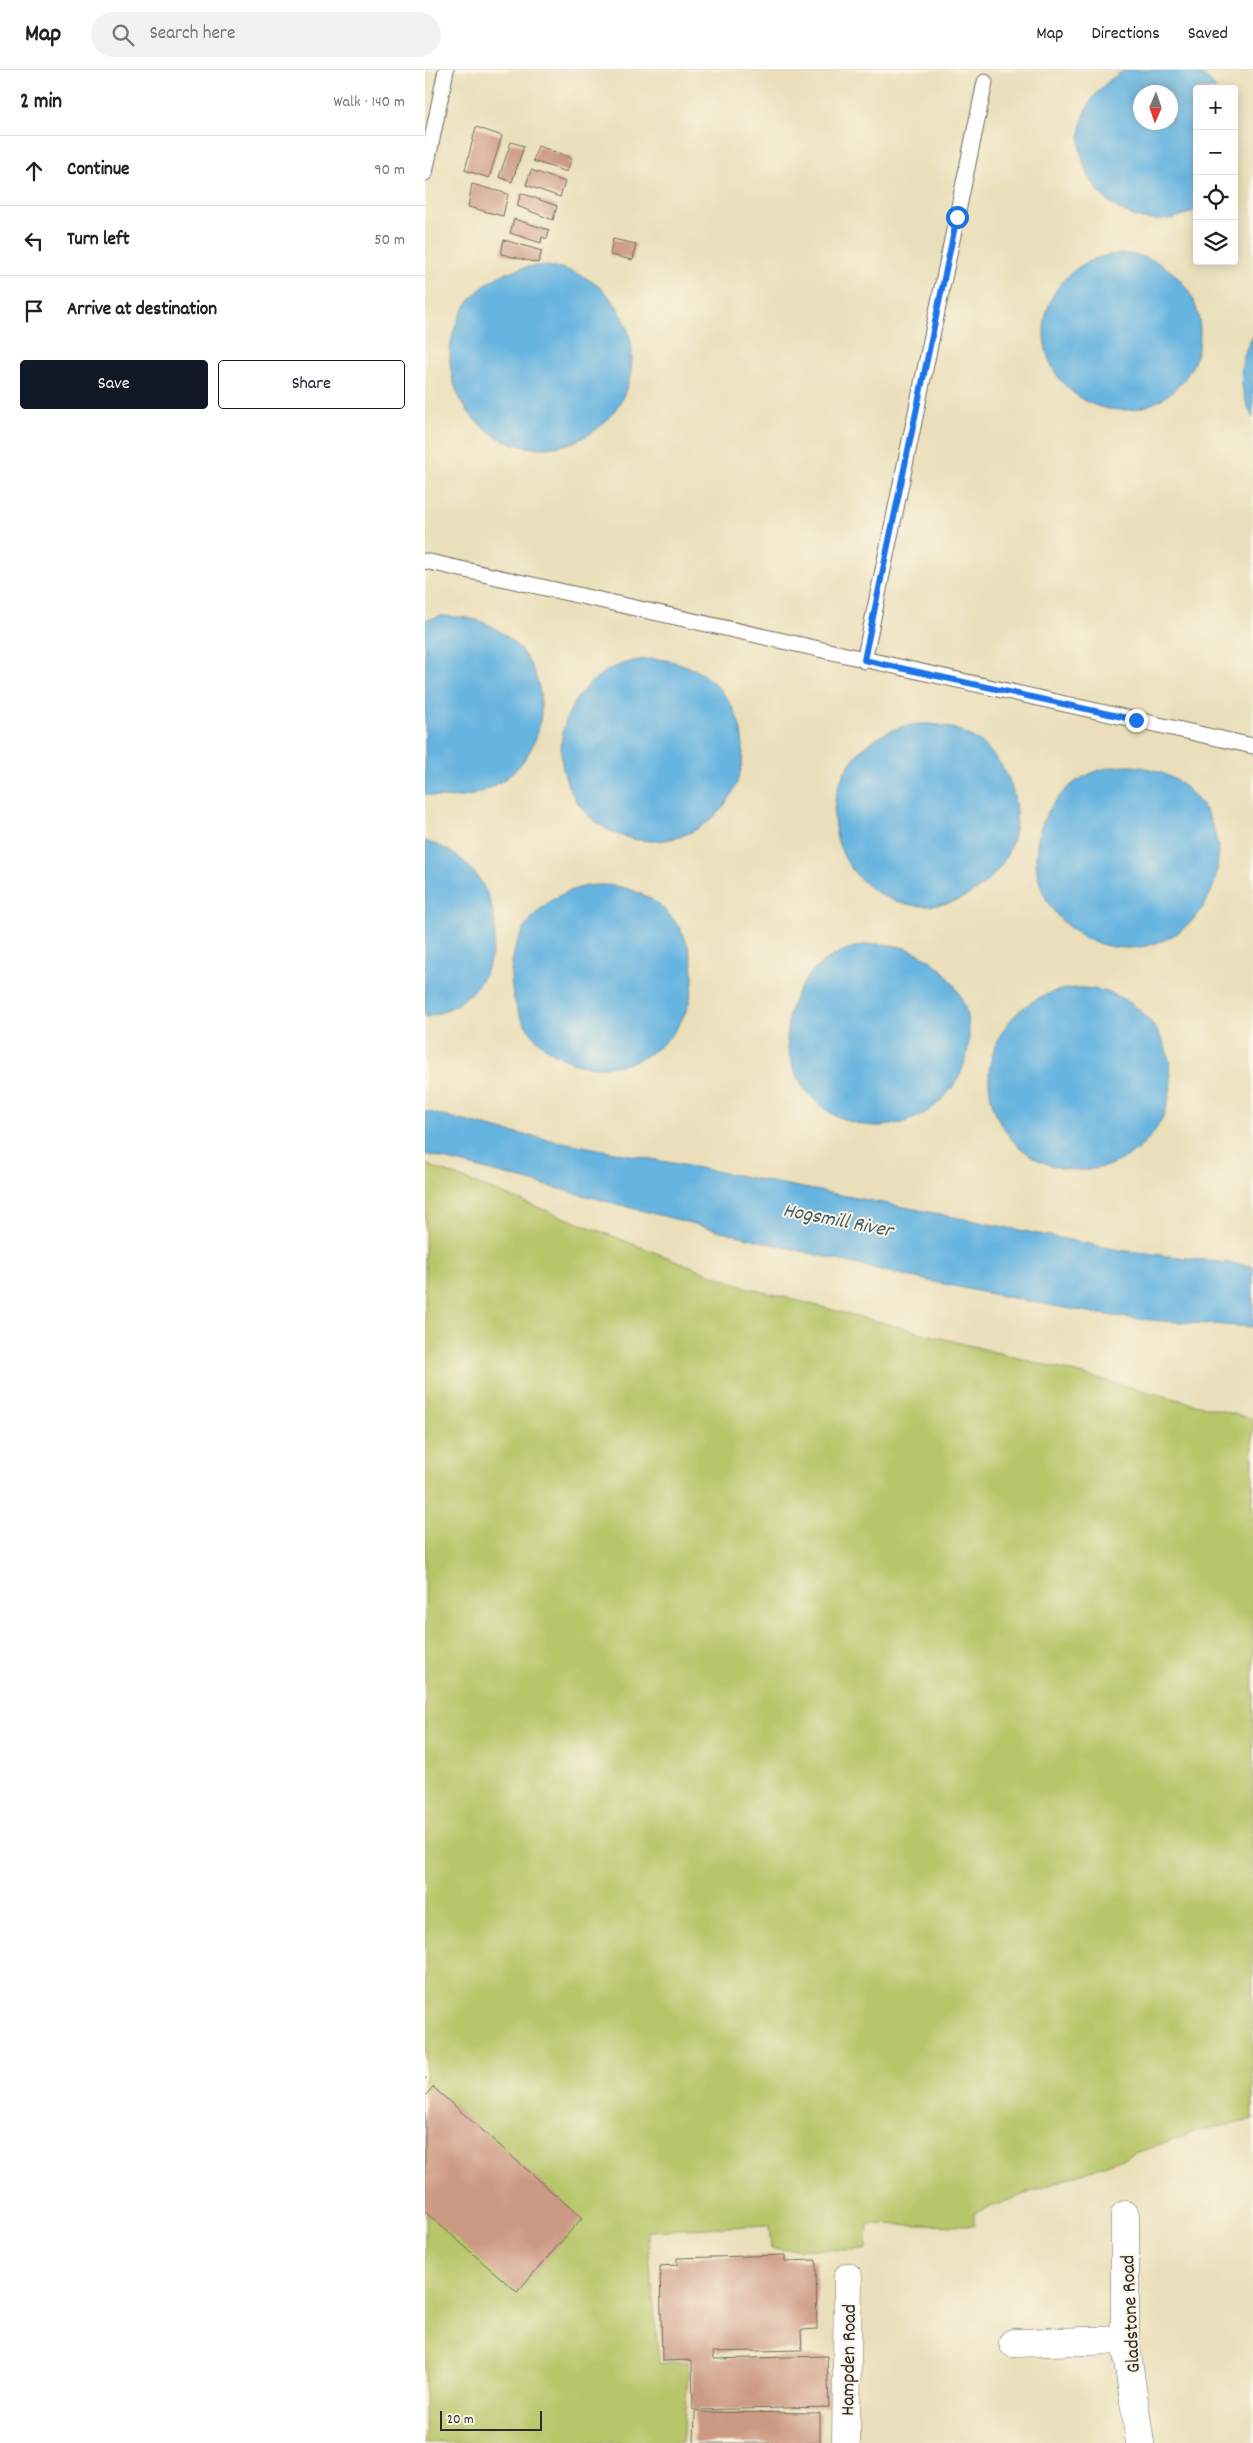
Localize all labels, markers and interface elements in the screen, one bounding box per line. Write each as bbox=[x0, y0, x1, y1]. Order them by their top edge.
search box bbox=[91, 12, 441, 57]
text: Map bbox=[25, 18, 61, 52]
icon: search bbox=[109, 21, 137, 49]
text: Search here bbox=[149, 21, 235, 48]
text: Map bbox=[1036, 22, 1063, 47]
text: Directions bbox=[1091, 22, 1160, 47]
text: Saved bbox=[1188, 22, 1228, 47]
north arrow bbox=[1133, 85, 1178, 130]
map controls bbox=[1193, 85, 1238, 265]
button: + bbox=[1193, 85, 1238, 130]
text: 2 min bbox=[20, 88, 62, 118]
text: Walk · 140 m bbox=[333, 91, 405, 114]
button: − bbox=[1193, 130, 1238, 175]
icon: ahead bbox=[20, 157, 48, 185]
text: Continue bbox=[67, 157, 129, 184]
text: 90 m bbox=[374, 159, 405, 182]
button: locate bbox=[1193, 175, 1238, 220]
route start bbox=[946, 206, 969, 229]
button: layers bbox=[1193, 220, 1238, 265]
icon: left bbox=[20, 227, 48, 255]
text: Turn left bbox=[67, 227, 130, 254]
text: 50 m bbox=[374, 229, 405, 252]
icon: arrive bbox=[20, 297, 48, 325]
text: Arrive at destination bbox=[67, 297, 217, 324]
button: Save bbox=[20, 360, 208, 409]
button: Share bbox=[218, 360, 405, 409]
route end bbox=[1125, 709, 1148, 732]
water label: Hogsmill River bbox=[780, 1197, 897, 1248]
street label: Gladstone Road bbox=[1115, 2254, 1149, 2374]
street label: Hampden Road bbox=[835, 2304, 865, 2416]
scale bar bbox=[440, 2408, 543, 2431]
text: 20 m bbox=[447, 2410, 474, 2430]

